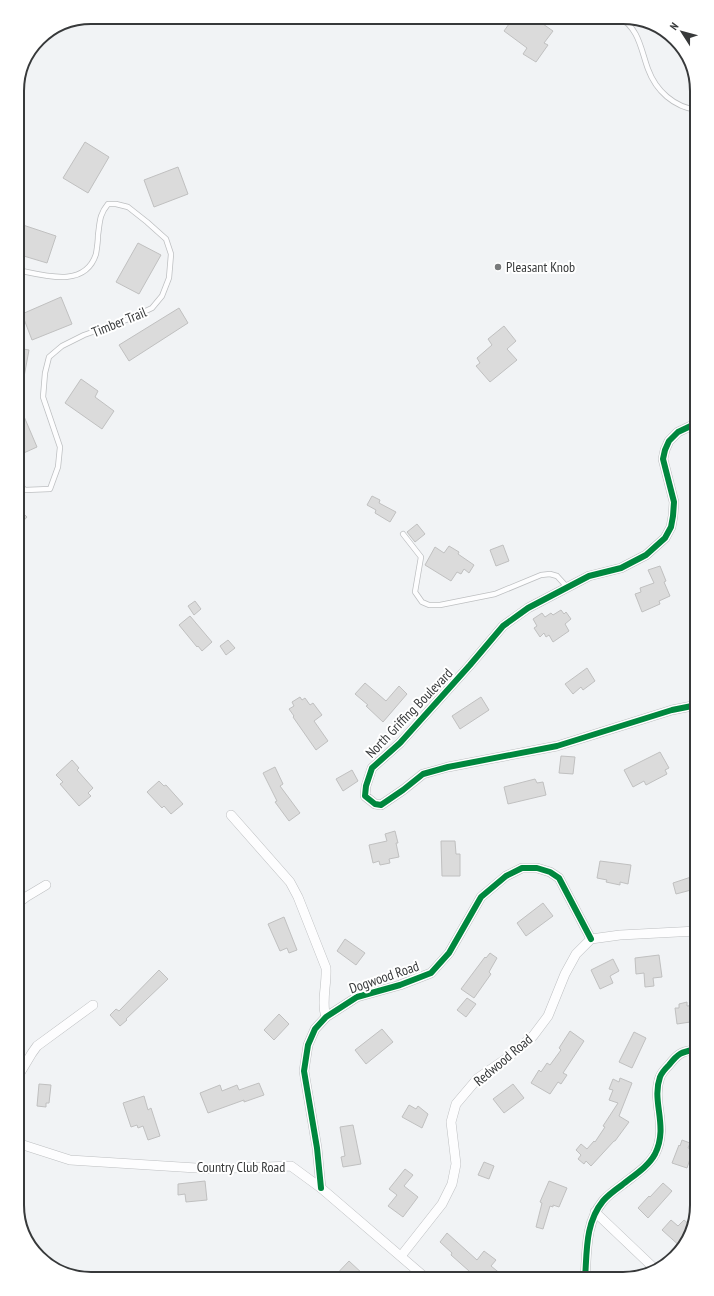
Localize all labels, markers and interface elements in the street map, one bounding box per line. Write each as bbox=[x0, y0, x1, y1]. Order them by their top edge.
north arrow bbox=[662, 12, 702, 52]
text: N bbox=[666, 20, 681, 33]
place label: Pleasant Knob bbox=[506, 258, 575, 276]
marker: Pleasant Knob bbox=[493, 262, 503, 272]
street label: Timber Trail bbox=[89, 303, 150, 341]
street label: North Griffing Boulevard bbox=[362, 664, 456, 762]
street label: Dogwood Road bbox=[347, 957, 421, 997]
street label: Redwood Road bbox=[470, 1030, 536, 1090]
street label: Country Club Road bbox=[197, 1158, 285, 1176]

